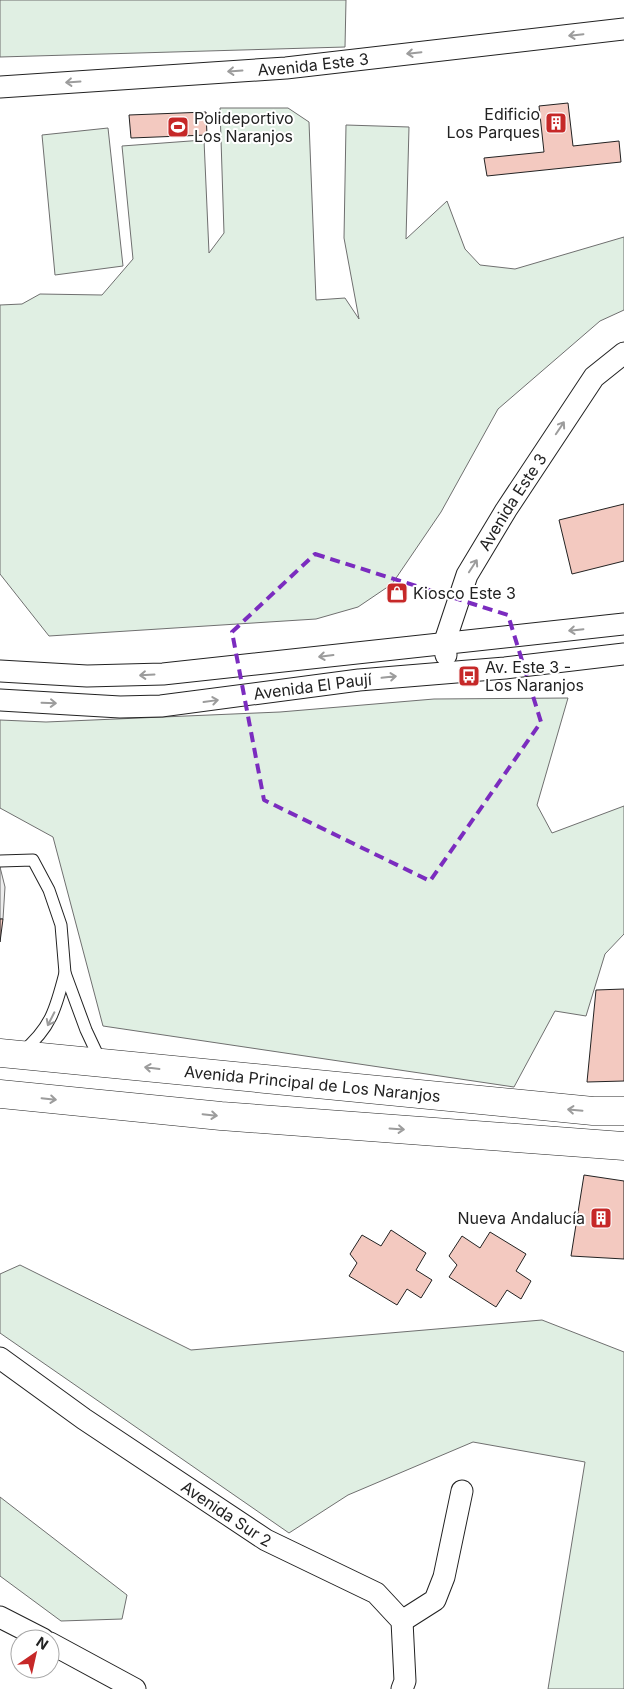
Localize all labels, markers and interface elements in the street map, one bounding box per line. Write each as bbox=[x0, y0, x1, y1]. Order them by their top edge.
one-way arrow bbox=[568, 30, 584, 40]
one-way arrow bbox=[406, 48, 422, 58]
street label: Avenida Este 3 bbox=[257, 49, 370, 80]
one-way arrow bbox=[227, 66, 243, 76]
one-way arrow bbox=[65, 78, 81, 87]
place label: Edificio Los Parques bbox=[446, 104, 540, 142]
place label: Polideportivo Los Naranjos bbox=[194, 108, 294, 146]
building icon: Edificio Los Parques bbox=[544, 111, 568, 135]
sports icon: Polideportivo Los Naranjos bbox=[166, 115, 190, 139]
one-way arrow bbox=[555, 422, 565, 436]
street label: Avenida Este 3 bbox=[474, 449, 551, 554]
one-way arrow bbox=[468, 559, 478, 573]
shop icon: Kiosco Este 3 bbox=[385, 581, 409, 605]
place label: Kiosco Este 3 bbox=[413, 583, 516, 603]
one-way arrow bbox=[568, 625, 584, 635]
one-way arrow bbox=[318, 651, 334, 661]
place label: Av. Este 3 - Los Naranjos bbox=[485, 657, 584, 695]
bus stop icon: Av. Este 3 - Los Naranjos bbox=[457, 664, 481, 688]
street label: Avenida El Paují bbox=[252, 669, 372, 704]
one-way arrow bbox=[139, 670, 155, 679]
one-way arrow bbox=[381, 672, 397, 682]
one-way arrow bbox=[202, 695, 218, 705]
one-way arrow bbox=[40, 698, 56, 708]
one-way arrow bbox=[46, 1011, 55, 1026]
street label: Avenida Principal de Los Naranjos bbox=[183, 1061, 442, 1106]
one-way arrow bbox=[145, 1063, 161, 1073]
one-way arrow bbox=[40, 1094, 56, 1104]
one-way arrow bbox=[568, 1105, 584, 1115]
one-way arrow bbox=[202, 1110, 218, 1120]
one-way arrow bbox=[389, 1124, 405, 1134]
building icon: Nueva Andalucía bbox=[589, 1206, 613, 1230]
place label: Nueva Andalucía bbox=[457, 1208, 585, 1228]
street label: Avenida Sur 2 bbox=[177, 1476, 275, 1551]
north arrow bbox=[10, 1629, 60, 1679]
text: N bbox=[33, 1633, 52, 1653]

